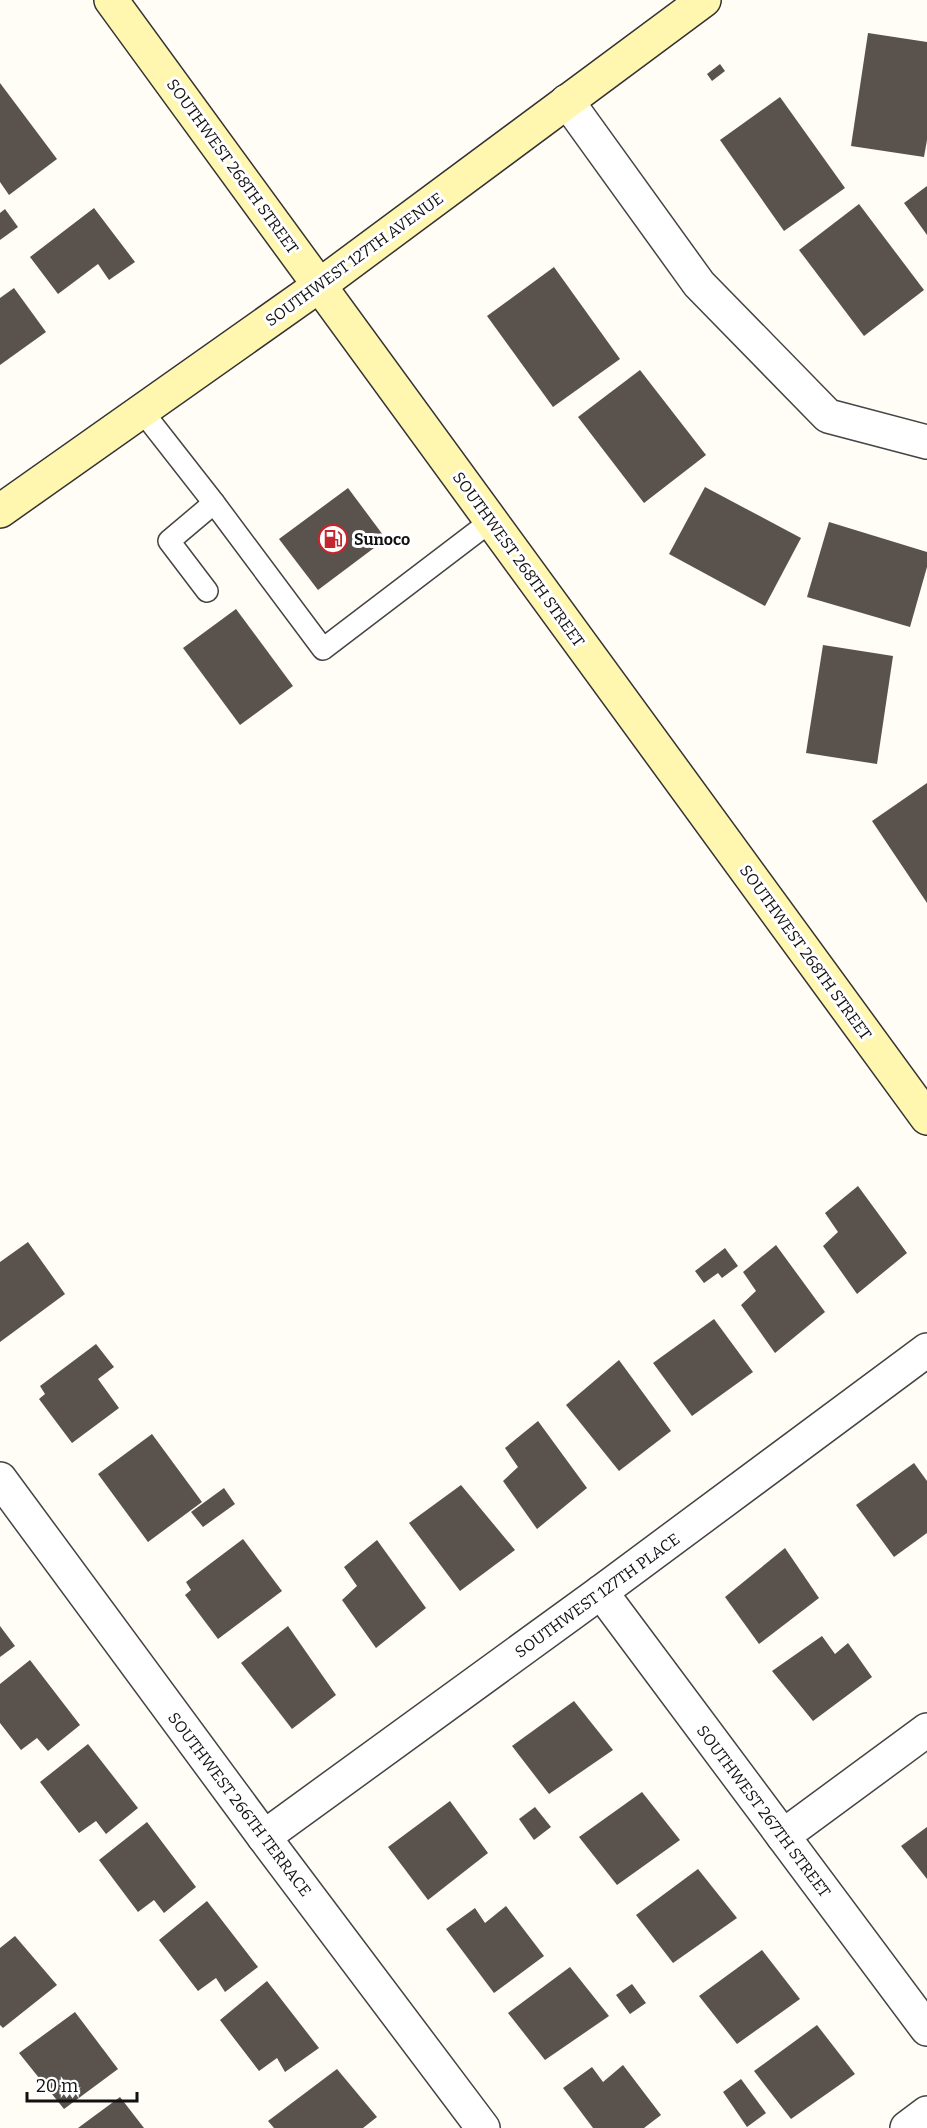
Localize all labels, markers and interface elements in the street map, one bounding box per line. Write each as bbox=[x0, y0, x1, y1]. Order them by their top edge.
street label: SOUTHWEST 268TH STREET bbox=[163, 75, 302, 257]
street label: SOUTHWEST 127TH AVENUE bbox=[262, 188, 447, 330]
street label: SOUTHWEST 268TH STREET bbox=[449, 468, 588, 650]
fuel station icon: Sunoco bbox=[317, 523, 349, 555]
place label: Sunoco bbox=[354, 530, 410, 549]
street label: SOUTHWEST 268TH STREET bbox=[736, 861, 875, 1043]
street label: SOUTHWEST 127TH PLACE bbox=[511, 1529, 683, 1662]
street label: SOUTHWEST 266TH TERRACE bbox=[164, 1708, 315, 1900]
street label: SOUTHWEST 267TH STREET bbox=[693, 1722, 834, 1901]
scale bar bbox=[27, 2065, 136, 2103]
text: 20 m bbox=[36, 2075, 78, 2097]

